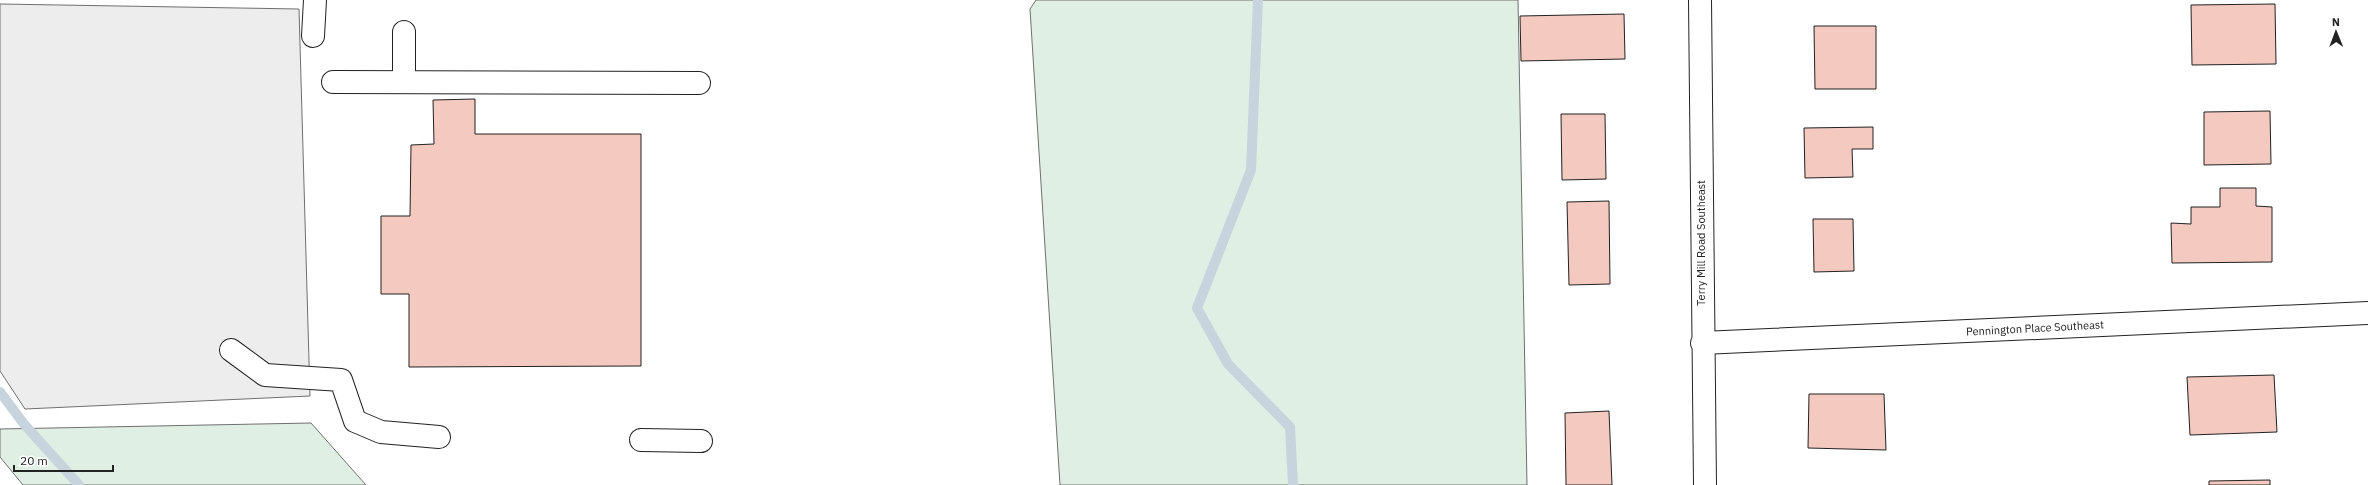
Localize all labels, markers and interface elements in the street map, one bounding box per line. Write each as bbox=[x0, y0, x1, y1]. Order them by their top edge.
north arrow bbox=[2316, 12, 2356, 52]
text: N bbox=[2332, 15, 2340, 29]
street label: Terry Mill Road Southeast bbox=[1694, 180, 1708, 306]
street label: Pennington Place Southeast bbox=[1966, 317, 2105, 339]
scale bar bbox=[14, 447, 113, 473]
text: 20 m bbox=[20, 453, 48, 468]

